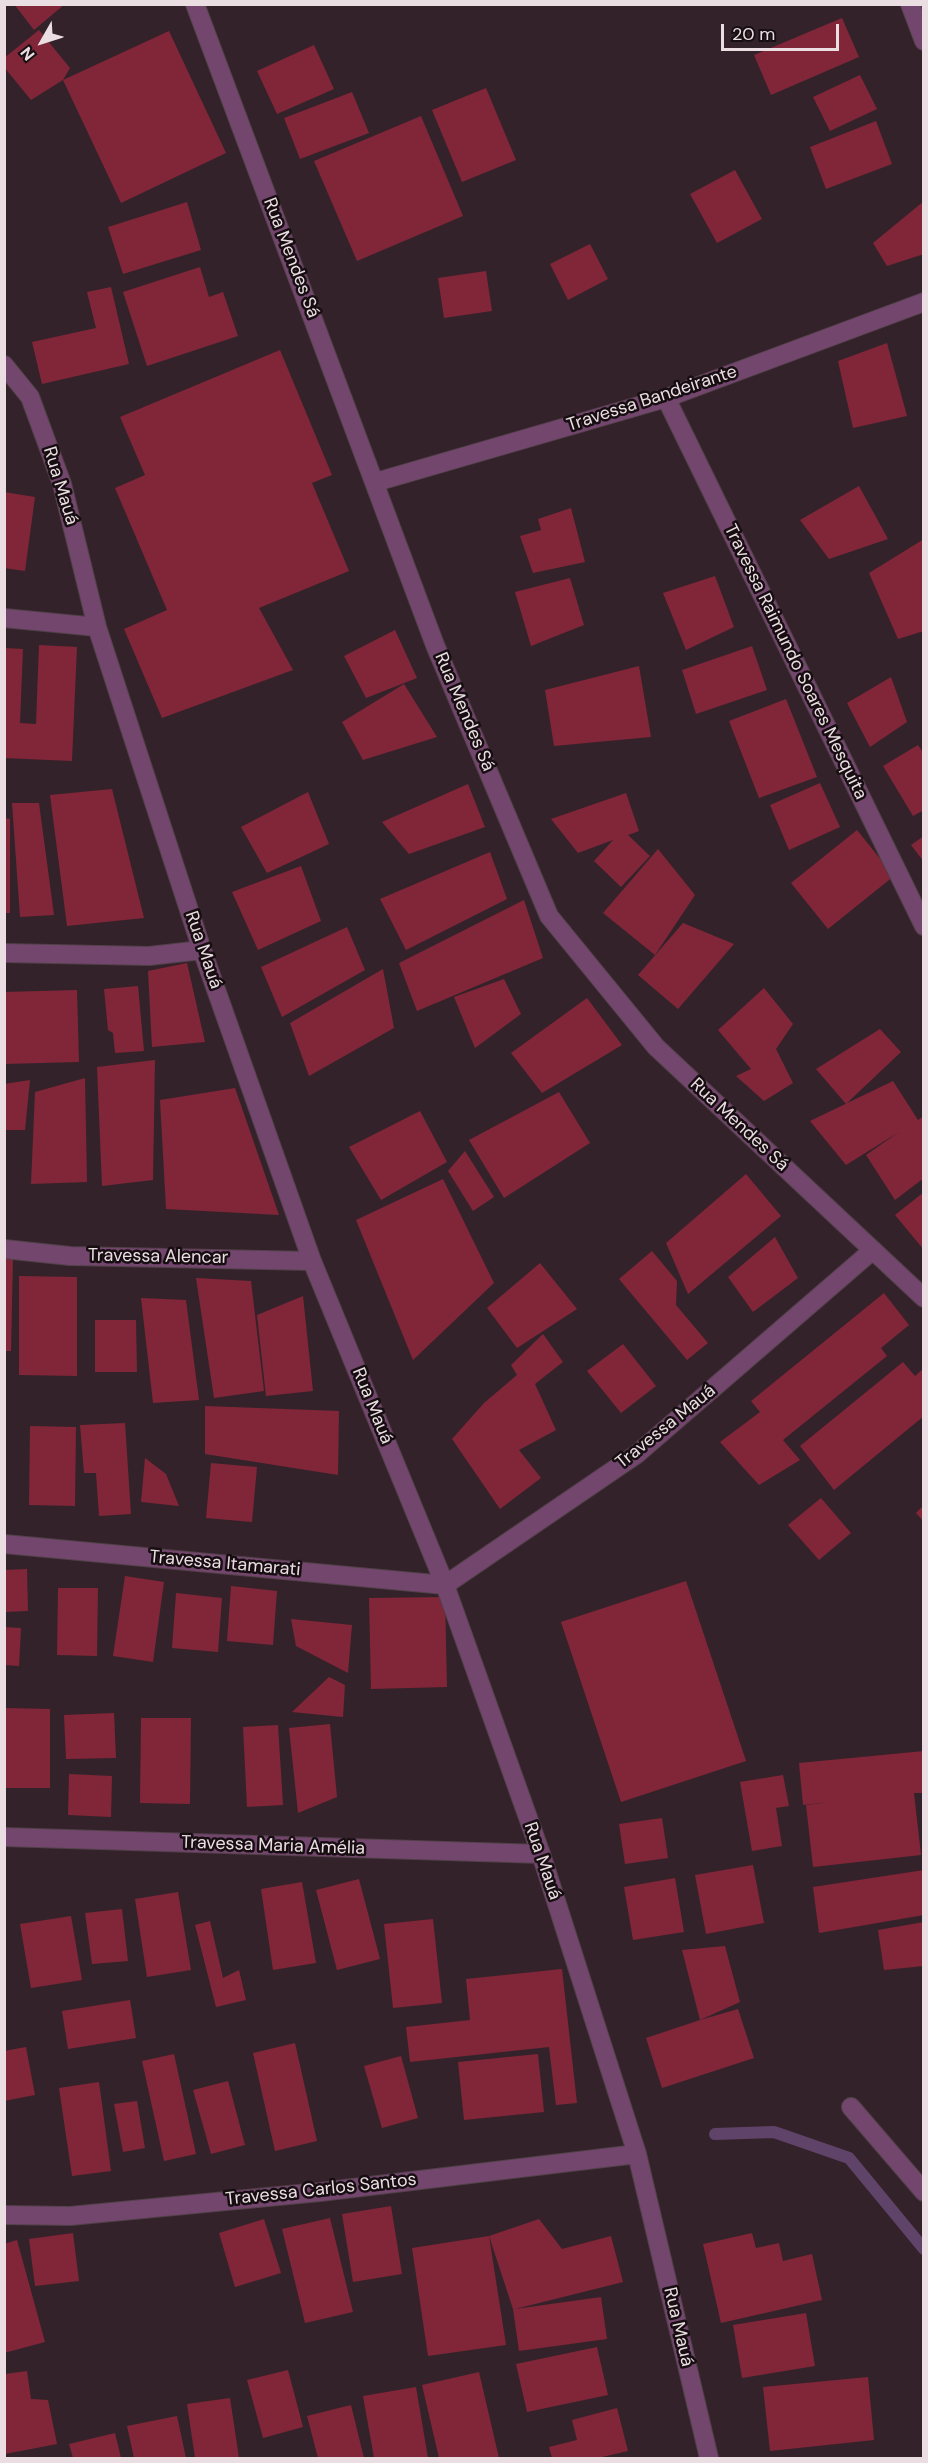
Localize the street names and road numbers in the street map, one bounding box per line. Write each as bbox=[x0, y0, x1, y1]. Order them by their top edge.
street label: Rua Mendes Sá bbox=[258, 195, 324, 321]
street label: Travessa Bandeirante bbox=[564, 361, 740, 437]
street label: Rua Mauá bbox=[38, 444, 82, 528]
street label: Travessa Raimundo Soares Mesquita bbox=[719, 521, 871, 803]
street label: Rua Mendes Sá bbox=[429, 649, 499, 775]
street label: Rua Mauá bbox=[180, 908, 226, 992]
street label: Rua Mendes Sá bbox=[685, 1074, 793, 1176]
street label: Travessa Alencar bbox=[88, 1245, 228, 1269]
street label: Rua Mauá bbox=[347, 1365, 397, 1447]
street label: Travessa Mauá bbox=[612, 1380, 720, 1474]
street label: Travessa Itamarati bbox=[149, 1547, 301, 1581]
street label: Rua Mauá bbox=[519, 1819, 565, 1903]
street label: Travessa Maria Amélia bbox=[181, 1832, 365, 1860]
street label: Travessa Carlos Santos bbox=[224, 2169, 418, 2211]
street label: Rua Mauá bbox=[658, 2285, 698, 2369]

